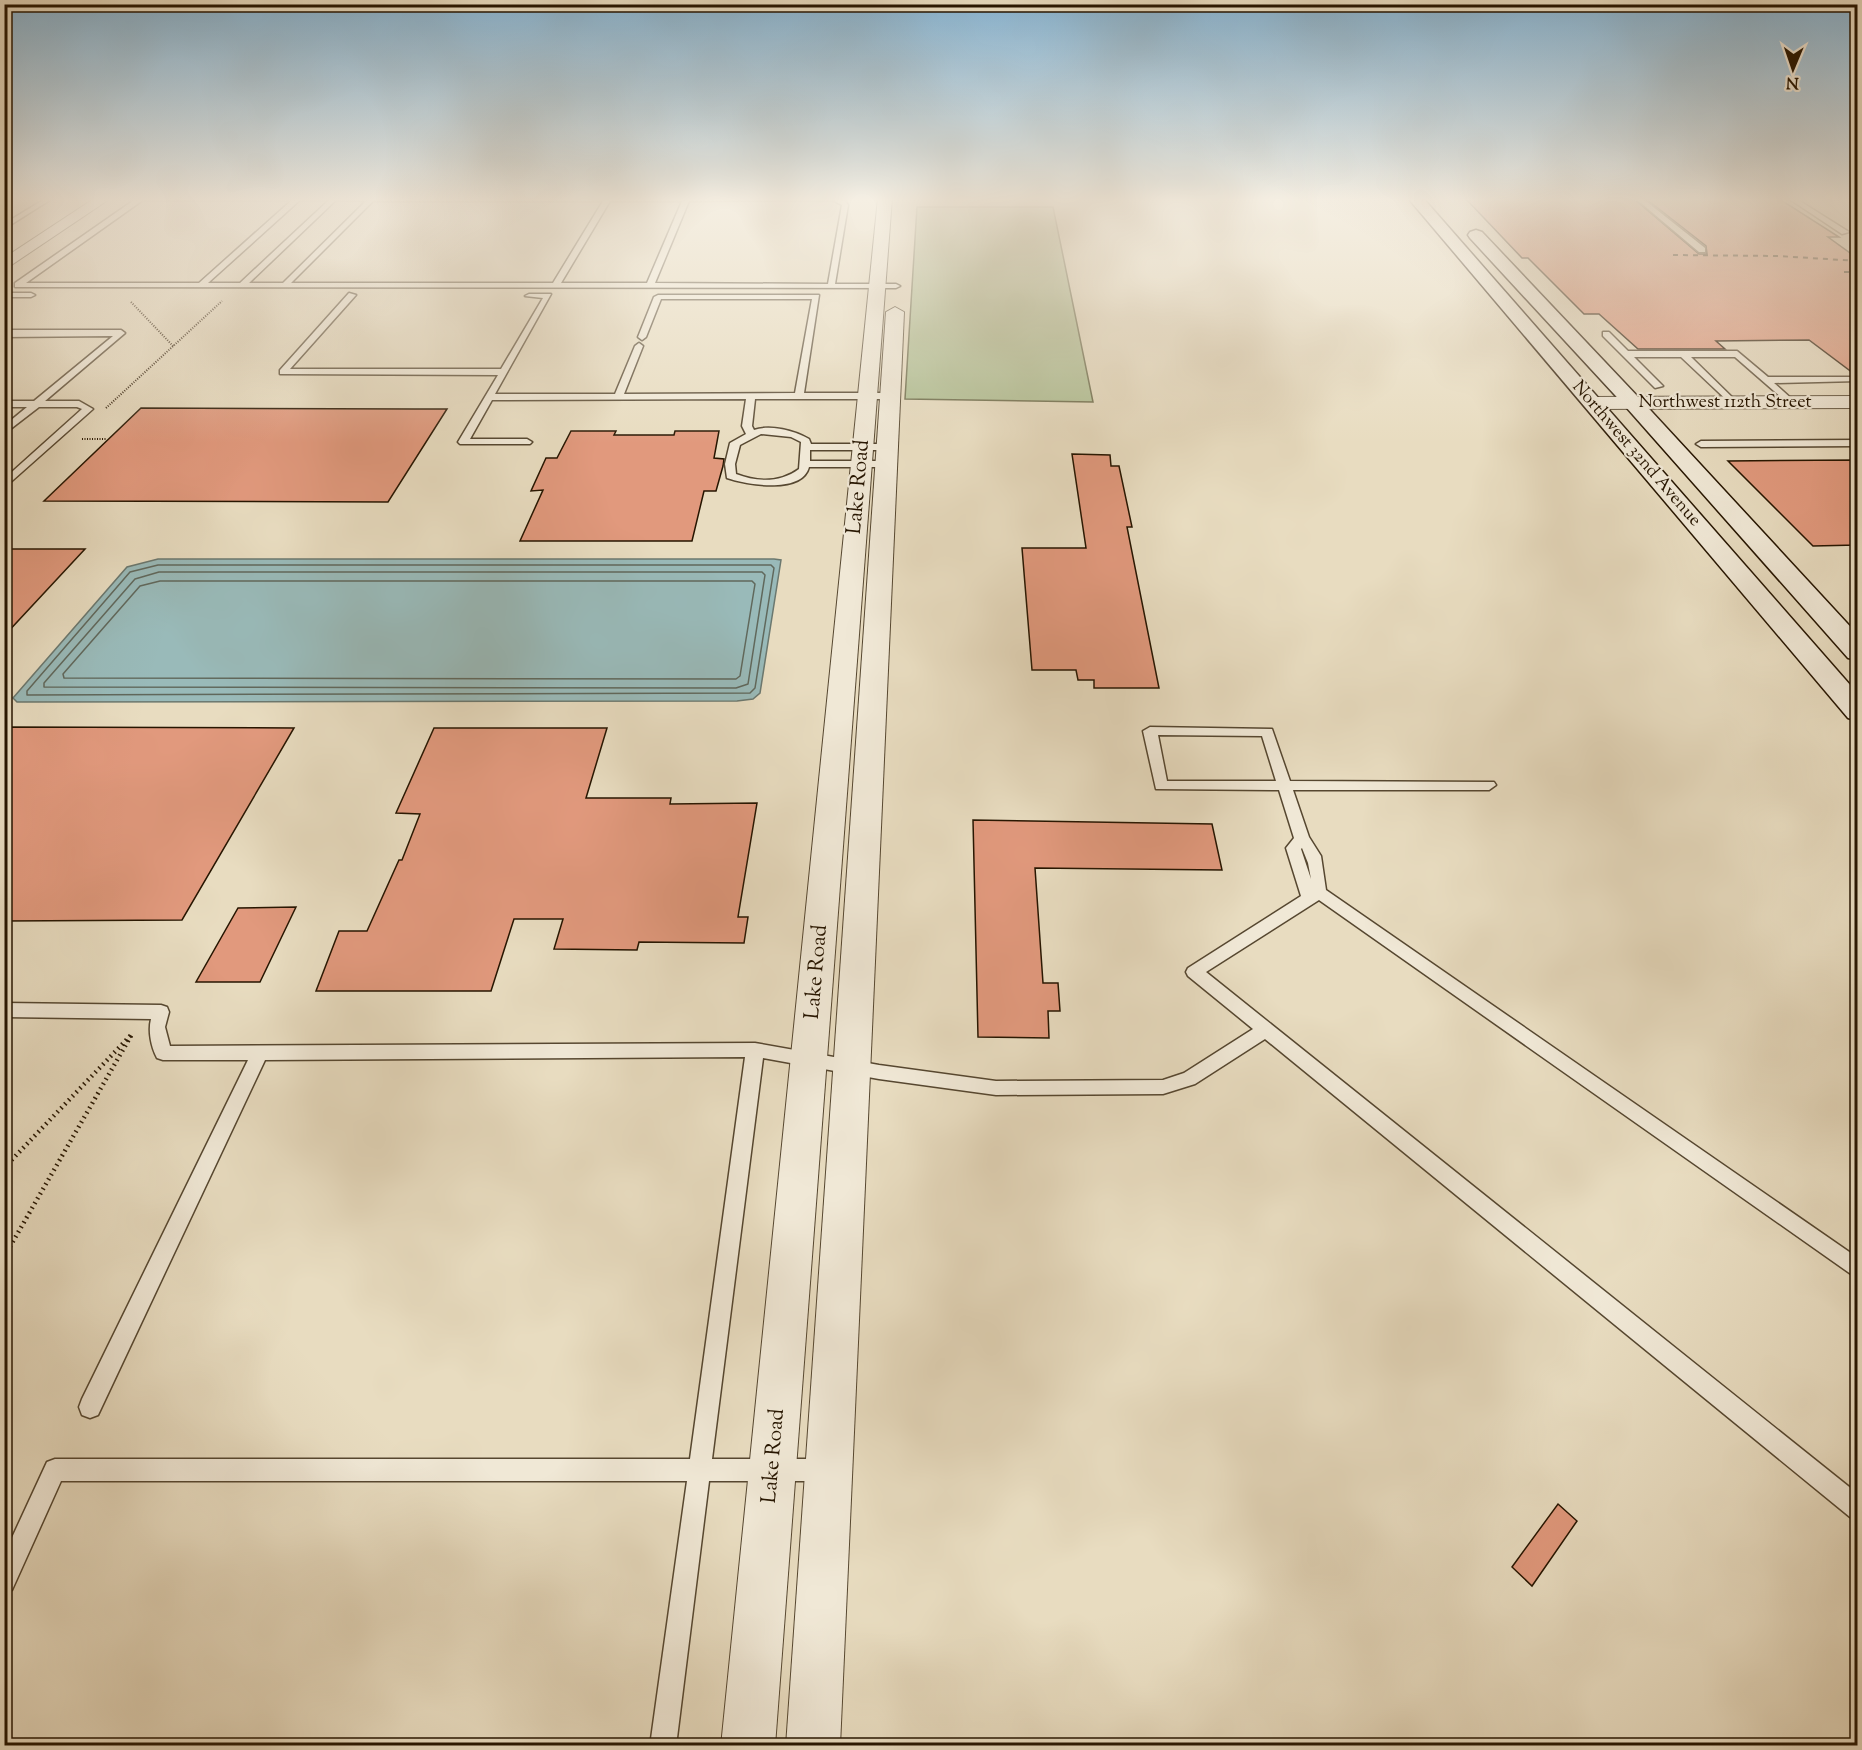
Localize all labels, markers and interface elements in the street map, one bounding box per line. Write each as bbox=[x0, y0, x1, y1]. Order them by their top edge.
north arrow bbox=[1763, 39, 1823, 99]
text: N bbox=[1786, 70, 1799, 93]
street label: Northwest 32nd Avenue bbox=[1565, 375, 1707, 533]
street label: Northwest 112th Street bbox=[1638, 390, 1812, 416]
street label: Lake Road bbox=[840, 438, 878, 536]
street label: Lake Road bbox=[798, 923, 836, 1021]
street label: Lake Road bbox=[755, 1407, 793, 1505]

